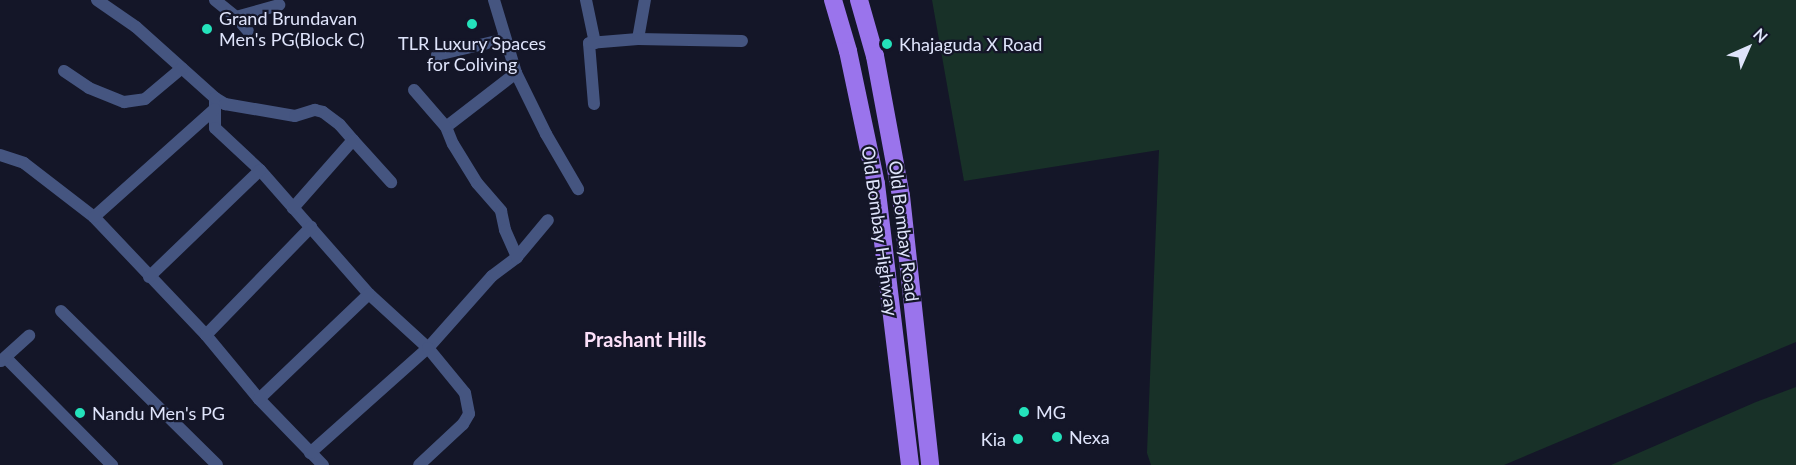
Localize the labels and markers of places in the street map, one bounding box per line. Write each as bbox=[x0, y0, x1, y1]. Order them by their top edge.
place label: Grand Brundavan Men's PG(Block C) bbox=[219, 8, 365, 50]
marker: TLR Luxury Spaces for Coliving bbox=[465, 17, 479, 31]
marker: Grand Brundavan Men's PG(Block C) bbox=[200, 22, 214, 36]
place label: TLR Luxury Spaces for Coliving bbox=[398, 33, 546, 76]
place label: Khajaguda X Road bbox=[899, 33, 1042, 55]
marker: Khajaguda X Road bbox=[880, 37, 894, 51]
place label: MG bbox=[1036, 401, 1066, 423]
place label: Nandu Men's PG bbox=[92, 402, 225, 424]
marker: MG bbox=[1017, 405, 1031, 419]
marker: Nandu Men's PG bbox=[73, 406, 87, 420]
place label: Nexa bbox=[1069, 426, 1110, 448]
place label: Kia bbox=[981, 428, 1006, 450]
marker: Nexa bbox=[1050, 430, 1064, 444]
marker: Kia bbox=[1011, 432, 1025, 446]

